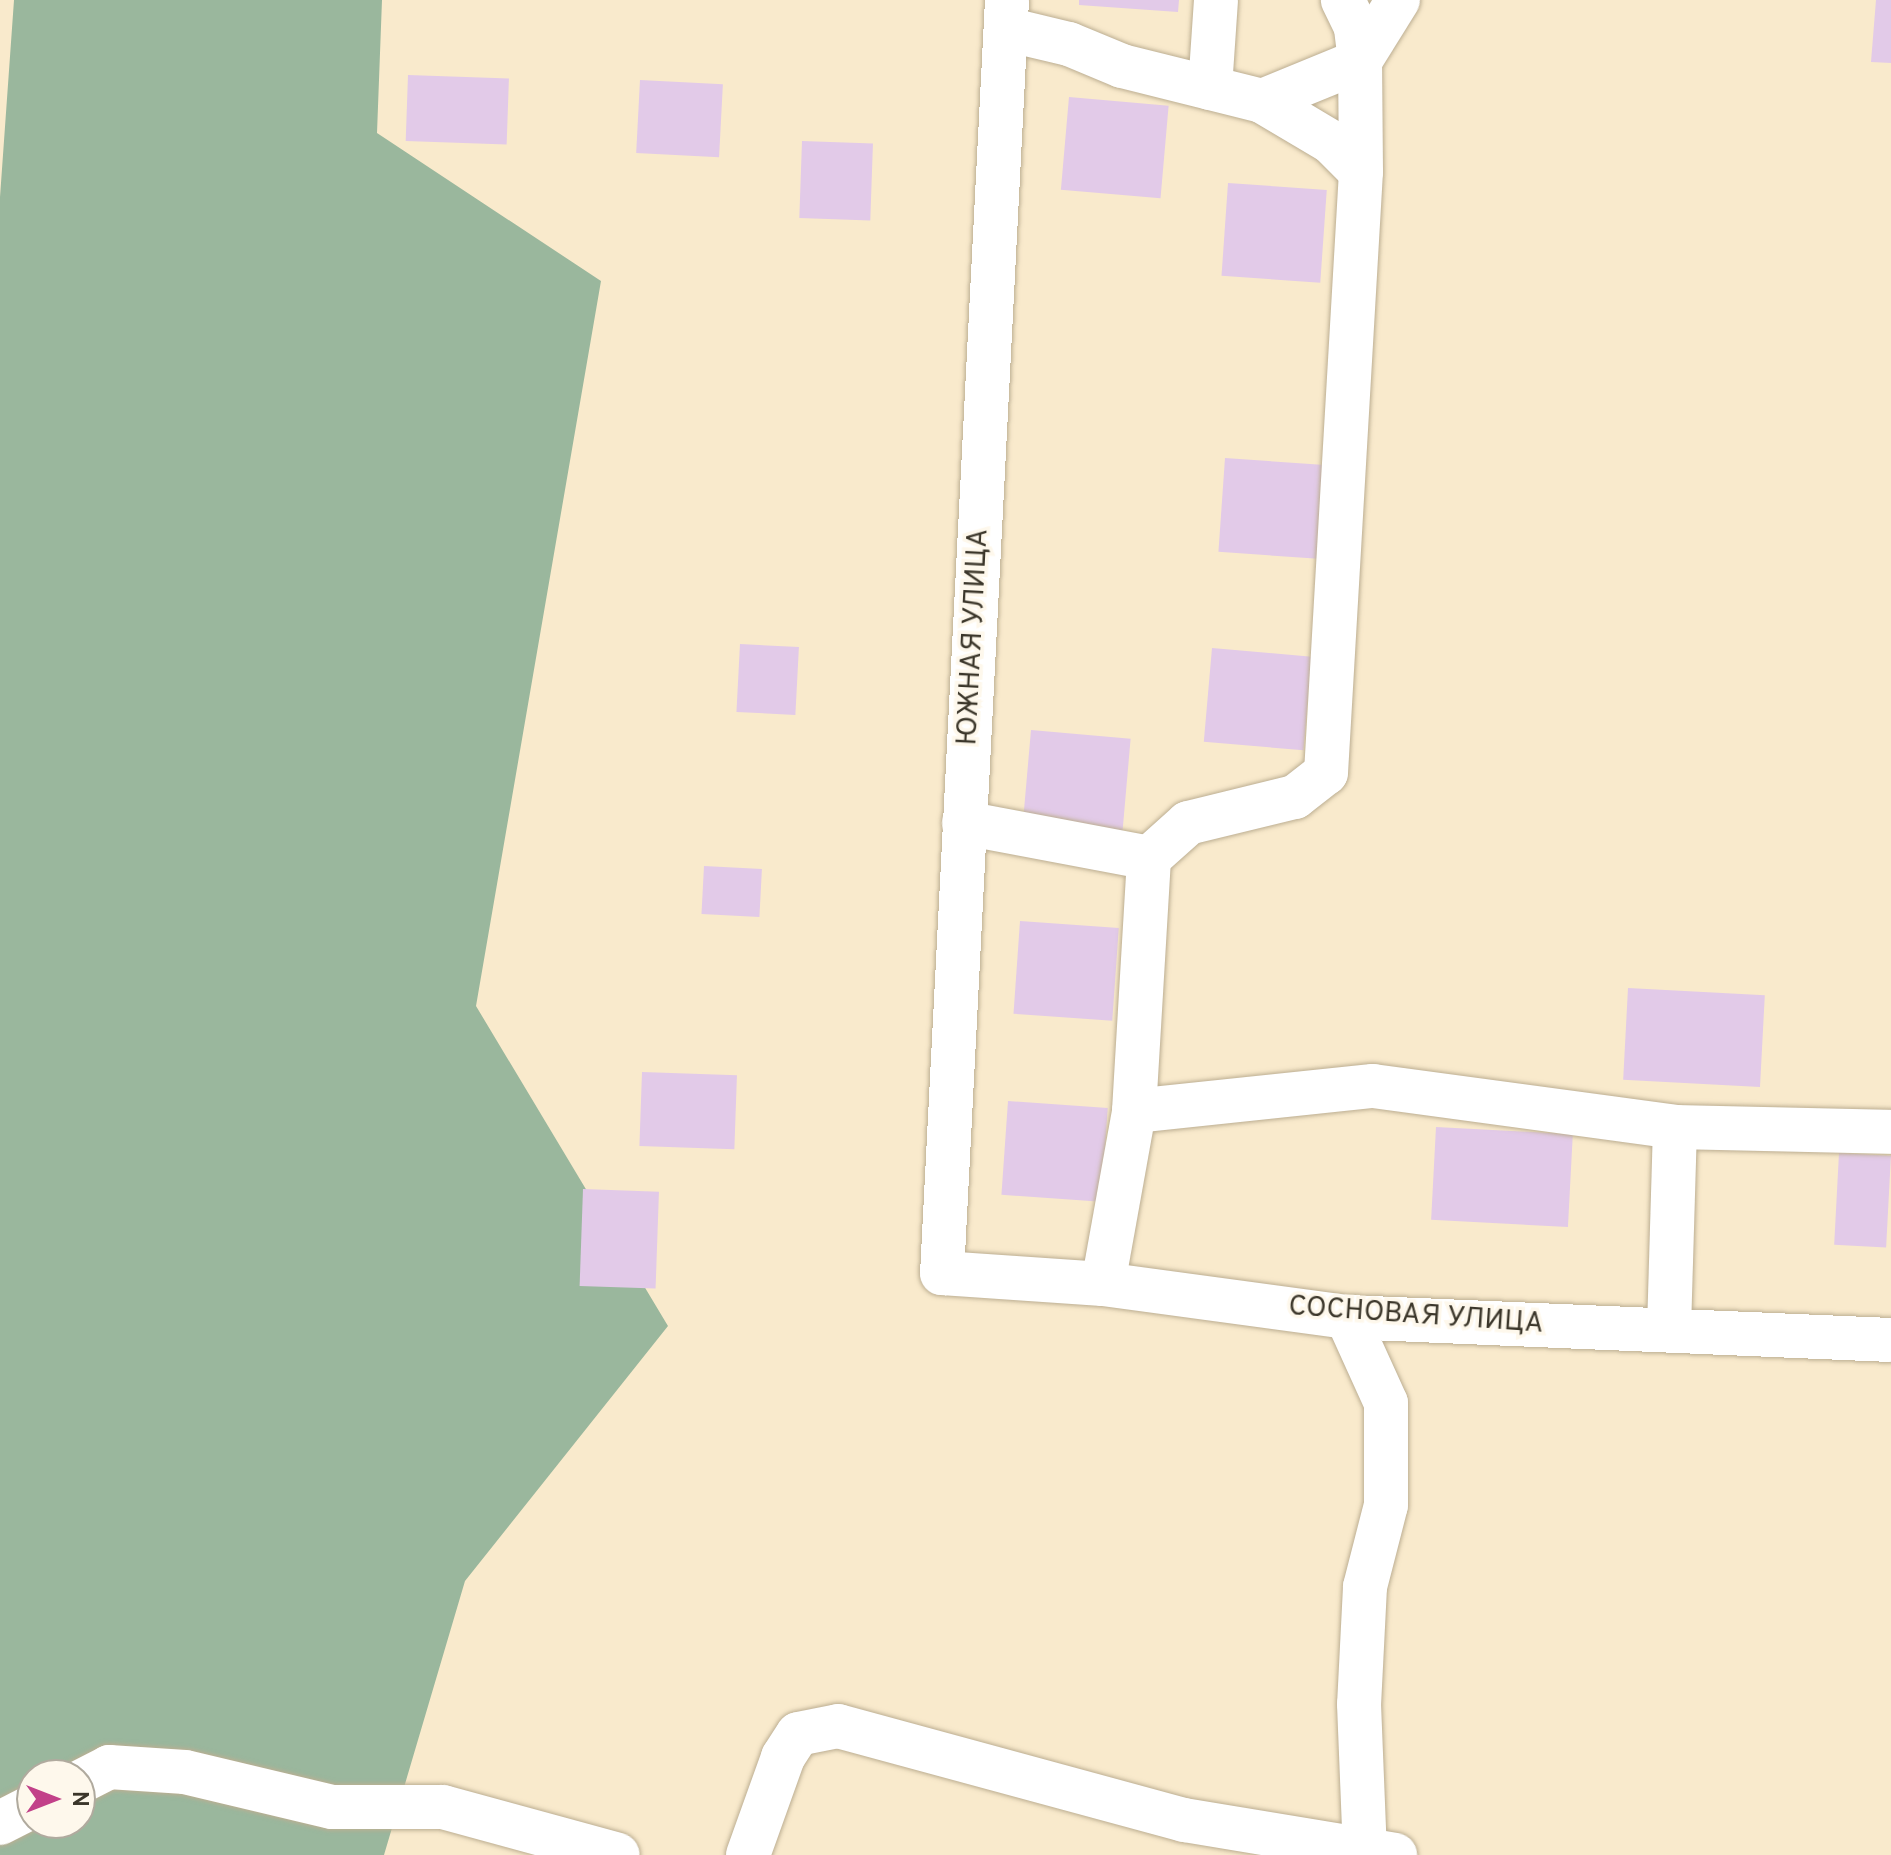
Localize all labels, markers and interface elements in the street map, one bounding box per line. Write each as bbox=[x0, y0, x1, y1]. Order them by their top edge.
street label: ЮЖНАЯ УЛИЦА bbox=[952, 528, 996, 746]
street label: СОСНОВАЯ УЛИЦА bbox=[1287, 1290, 1545, 1342]
north arrow bbox=[16, 1759, 96, 1839]
text: N bbox=[65, 1791, 92, 1807]

